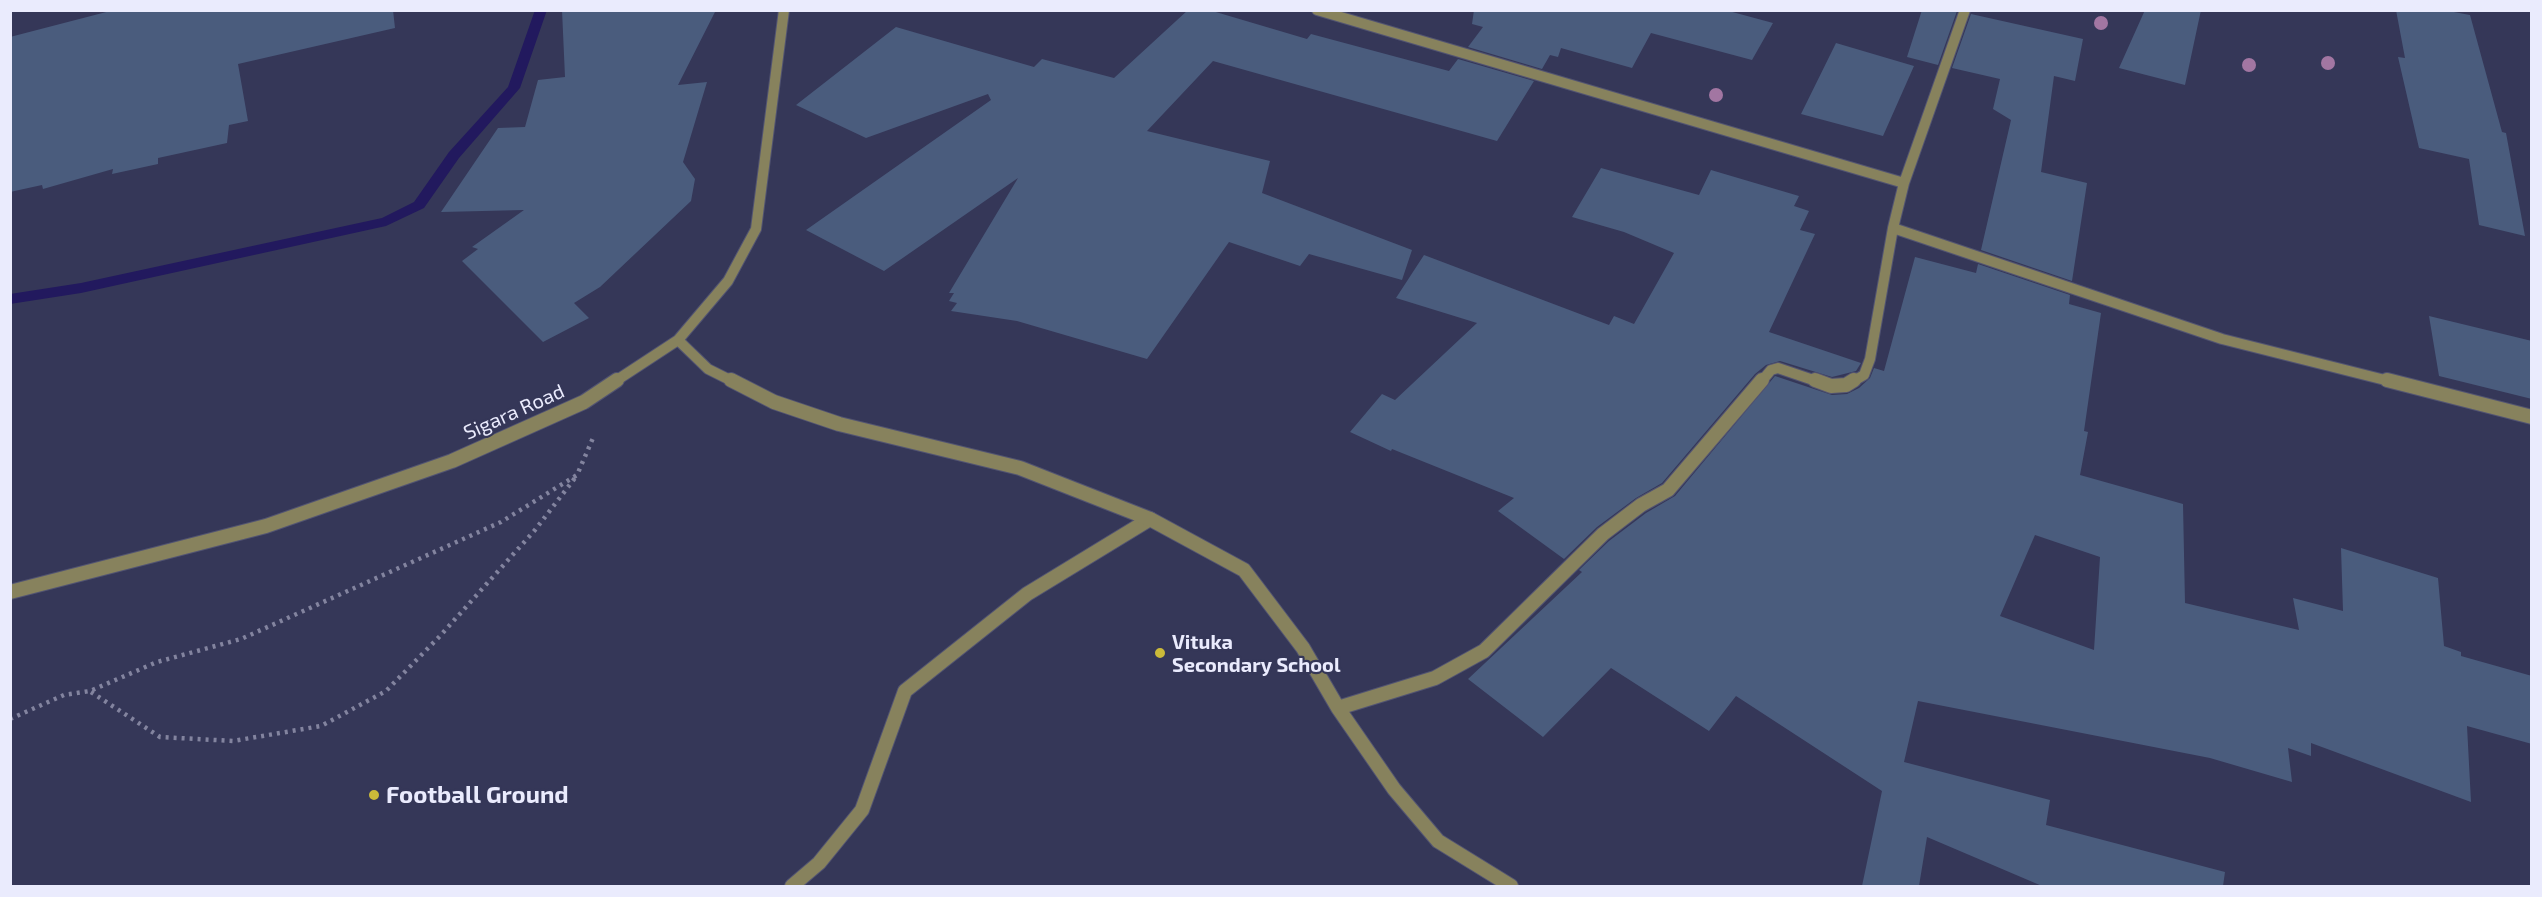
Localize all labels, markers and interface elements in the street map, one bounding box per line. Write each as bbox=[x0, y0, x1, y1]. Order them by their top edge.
street label: Sigara Road bbox=[460, 379, 568, 445]
place label: Vituka Secondary School bbox=[1172, 630, 1340, 677]
marker: Vituka Secondary School bbox=[1153, 646, 1167, 660]
place label: Football Ground bbox=[386, 781, 569, 809]
marker: Football Ground bbox=[367, 788, 381, 802]

